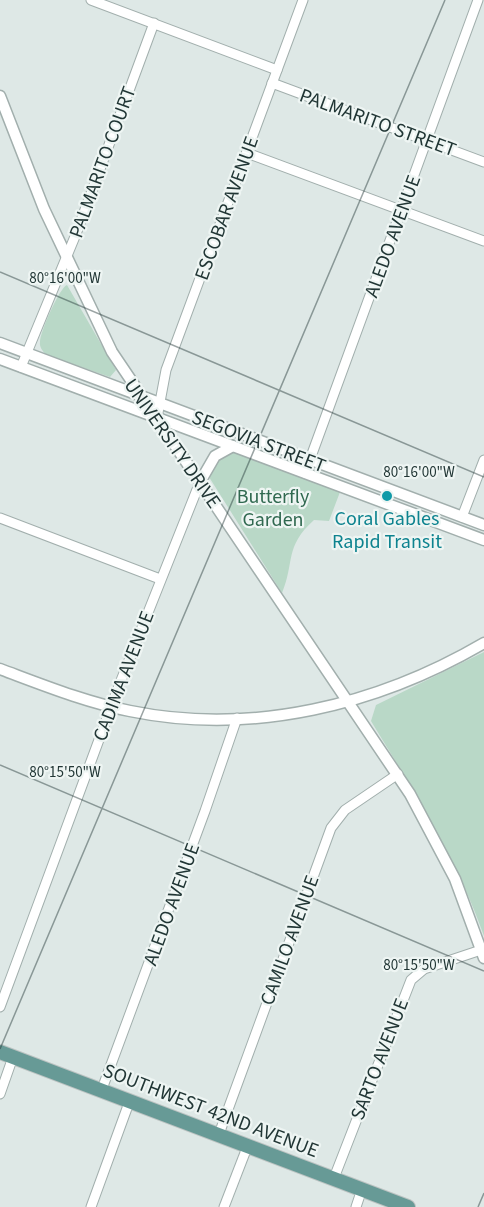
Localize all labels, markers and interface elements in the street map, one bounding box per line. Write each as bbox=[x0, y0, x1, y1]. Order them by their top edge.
street label: PALMARITO COURT bbox=[63, 82, 143, 242]
street label: PALMARITO STREET bbox=[295, 82, 460, 164]
street label: ESCOBAR AVENUE bbox=[188, 133, 266, 284]
street label: ALEDO AVENUE bbox=[358, 171, 428, 302]
text: 80°16'00"W bbox=[29, 268, 101, 289]
street label: UNIVERSITY DRIVE bbox=[117, 373, 227, 514]
street label: SEGOVIA STREET bbox=[188, 404, 330, 480]
text: 80°16'00"W bbox=[383, 462, 455, 483]
park label: Butterfly Garden bbox=[237, 483, 310, 534]
marker: Coral Gables Rapid Transit bbox=[380, 489, 394, 503]
place label: Coral Gables Rapid Transit bbox=[332, 505, 442, 556]
street label: CADIMA AVENUE bbox=[86, 607, 162, 745]
text: 80°15'50"W bbox=[29, 762, 101, 783]
street label: ALEDO AVENUE bbox=[137, 839, 207, 970]
street label: CAMILO AVENUE bbox=[253, 871, 326, 1009]
text: 80°15'50"W bbox=[383, 955, 455, 976]
street label: SARTO AVENUE bbox=[344, 995, 416, 1124]
street label: SOUTHWEST 42ND AVENUE bbox=[99, 1057, 322, 1165]

